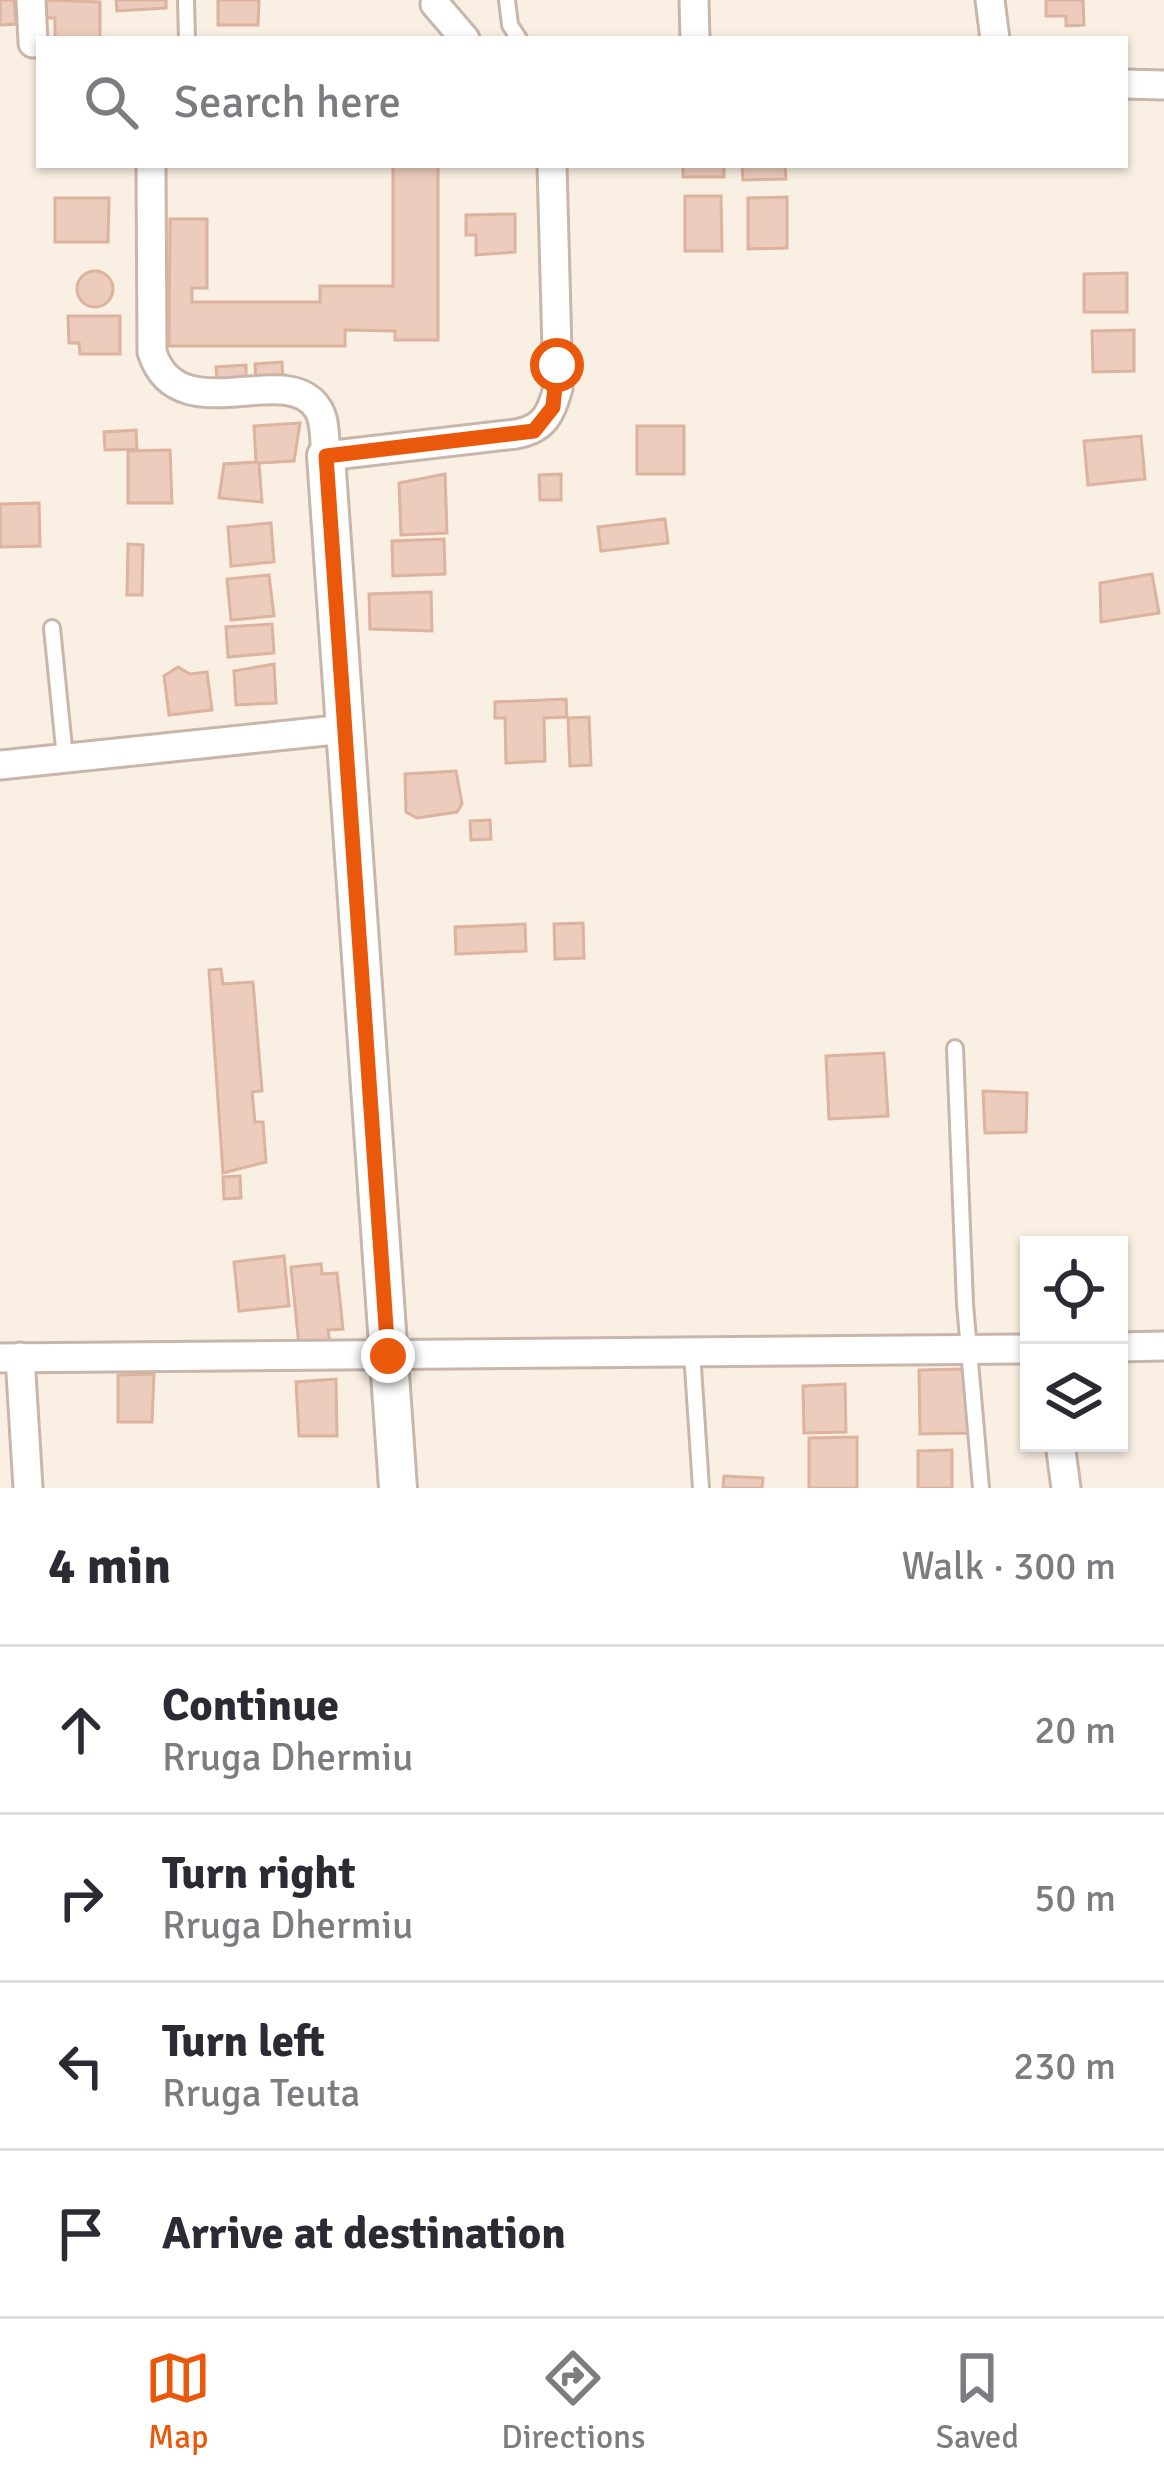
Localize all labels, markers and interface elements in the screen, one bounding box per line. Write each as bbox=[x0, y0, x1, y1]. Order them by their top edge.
search box bbox=[36, 36, 1128, 168]
icon: search bbox=[78, 69, 144, 135]
text: Search here bbox=[174, 75, 401, 130]
route start bbox=[530, 338, 584, 392]
map controls bbox=[1020, 1236, 1128, 1452]
button: locate bbox=[1020, 1236, 1128, 1344]
route end bbox=[361, 1329, 415, 1383]
button: layers bbox=[1020, 1344, 1128, 1452]
text: 4 min bbox=[48, 1535, 171, 1598]
text: Walk · 300 m bbox=[902, 1542, 1116, 1590]
text: Continue bbox=[162, 1678, 339, 1733]
icon: ahead bbox=[48, 1697, 114, 1763]
text: 20 m bbox=[1034, 1706, 1116, 1754]
text: Rruga Dhermiu bbox=[162, 1733, 413, 1781]
text: Turn right bbox=[162, 1846, 356, 1901]
icon: right bbox=[48, 1865, 114, 1931]
text: 50 m bbox=[1034, 1874, 1116, 1922]
text: Rruga Dhermiu bbox=[162, 1901, 413, 1949]
text: Turn left bbox=[162, 2014, 325, 2069]
icon: left bbox=[48, 2033, 114, 2099]
text: 230 m bbox=[1013, 2042, 1116, 2090]
text: Rruga Teuta bbox=[162, 2069, 360, 2117]
icon: arrive bbox=[48, 2201, 114, 2267]
text: Arrive at destination bbox=[162, 2206, 566, 2261]
tab: Map bbox=[145, 2345, 211, 2458]
tab: Directions bbox=[501, 2345, 646, 2458]
tab: Saved bbox=[936, 2345, 1019, 2458]

